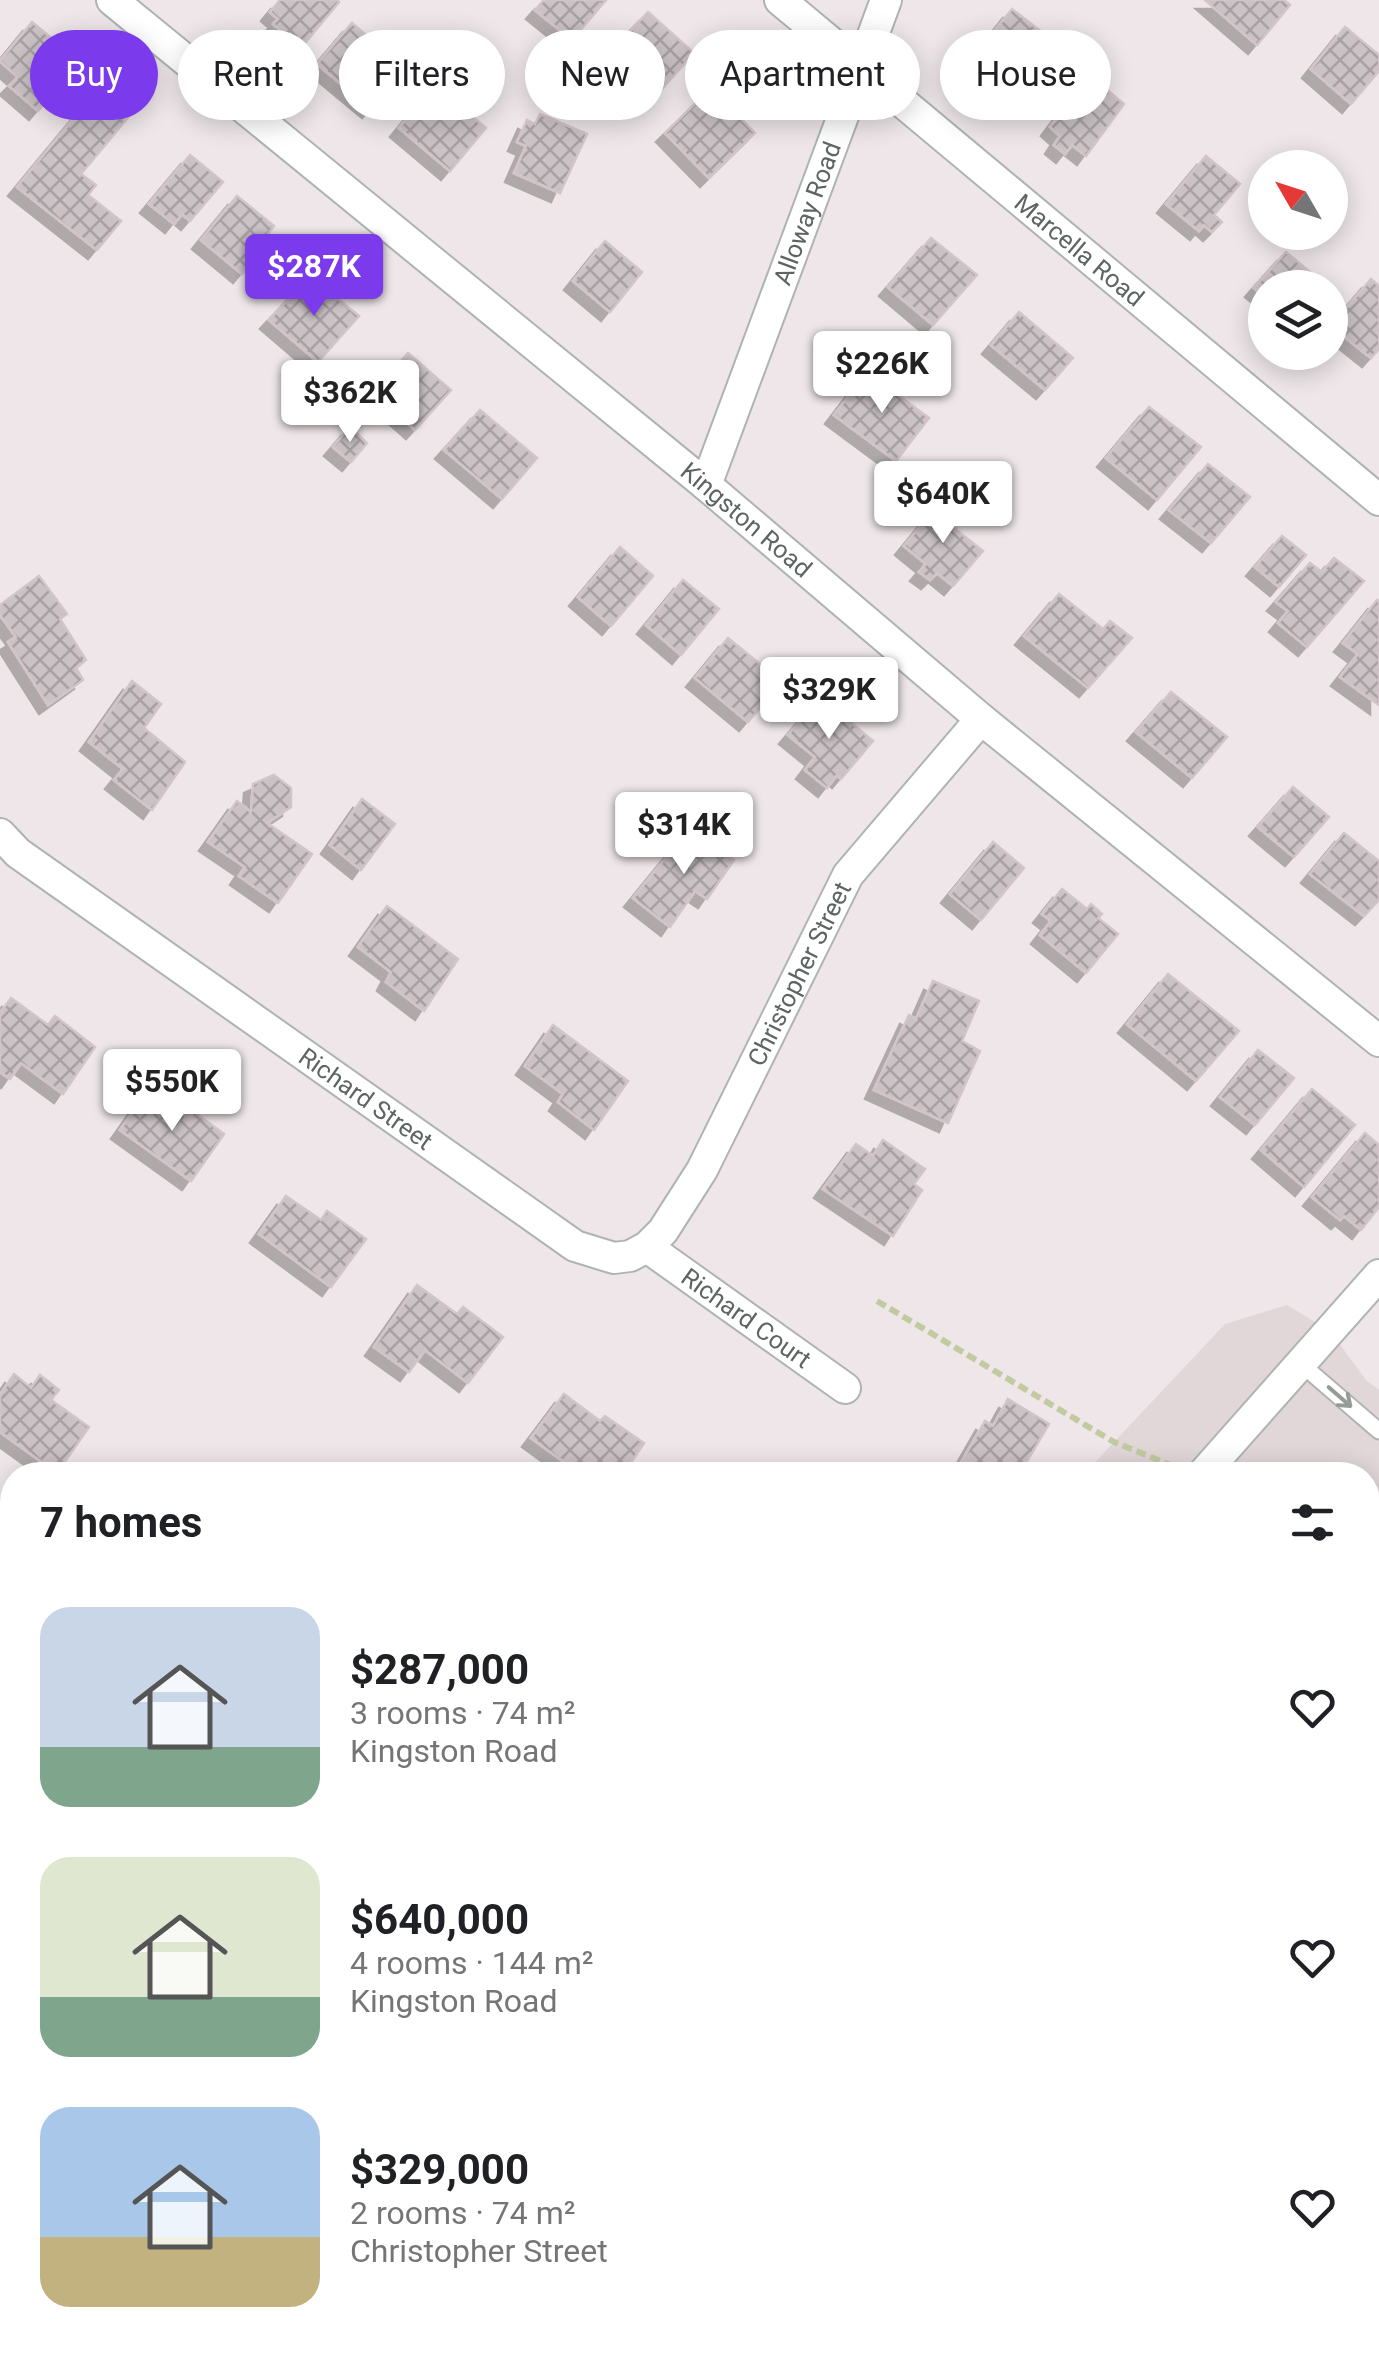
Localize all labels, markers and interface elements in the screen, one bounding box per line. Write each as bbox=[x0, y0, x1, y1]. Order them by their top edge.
chip: Buy bbox=[30, 30, 158, 120]
chip: Rent bbox=[178, 30, 319, 120]
chip: Filters bbox=[339, 30, 505, 120]
chip: New bbox=[525, 30, 665, 120]
chip: Apartment bbox=[685, 30, 920, 120]
chip: House bbox=[940, 30, 1111, 120]
street label: Alloway Road bbox=[767, 138, 847, 289]
north arrow bbox=[1248, 150, 1348, 250]
map controls bbox=[1248, 150, 1348, 370]
street label: Marcella Road bbox=[1009, 188, 1150, 312]
pin: $287K bbox=[244, 234, 384, 319]
text: $287K bbox=[267, 247, 361, 285]
button: layers bbox=[1248, 270, 1348, 370]
pin: $226K bbox=[812, 331, 952, 416]
text: $226K bbox=[835, 344, 929, 382]
pin: $362K bbox=[280, 360, 420, 445]
text: $362K bbox=[303, 373, 397, 411]
street label: Kingston Road bbox=[675, 456, 818, 583]
pin: $640K bbox=[873, 461, 1013, 546]
text: $640K bbox=[896, 474, 990, 512]
pin: $329K bbox=[759, 657, 899, 742]
text: $329K bbox=[782, 670, 876, 708]
pin: $314K bbox=[614, 792, 754, 877]
text: $314K bbox=[637, 805, 731, 843]
street label: Christopher Street bbox=[741, 877, 857, 1071]
street label: Richard Street bbox=[294, 1042, 438, 1155]
pin: $550K bbox=[102, 1049, 242, 1134]
text: $550K bbox=[125, 1062, 219, 1100]
street label: Richard Court bbox=[676, 1262, 817, 1374]
one-way arrow bbox=[1326, 1386, 1352, 1408]
icon: filters bbox=[1285, 1495, 1340, 1550]
text: 7 homes bbox=[40, 1498, 202, 1547]
text: $287,000 bbox=[350, 1645, 529, 1694]
icon: home bbox=[120, 1647, 240, 1767]
icon: heart bbox=[1285, 1680, 1340, 1735]
text: 3 rooms · 74 m² bbox=[350, 1694, 575, 1732]
text: Kingston Road bbox=[350, 1732, 557, 1770]
text: $640,000 bbox=[350, 1895, 529, 1944]
icon: home bbox=[120, 1897, 240, 2017]
icon: heart bbox=[1285, 1930, 1340, 1985]
text: 4 rooms · 144 m² bbox=[350, 1944, 593, 1982]
text: Kingston Road bbox=[350, 1982, 557, 2020]
text: $329,000 bbox=[350, 2145, 529, 2194]
icon: home bbox=[120, 2147, 240, 2267]
icon: heart bbox=[1285, 2180, 1340, 2235]
text: 2 rooms · 74 m² bbox=[350, 2194, 575, 2232]
text: Christopher Street bbox=[350, 2232, 608, 2270]

